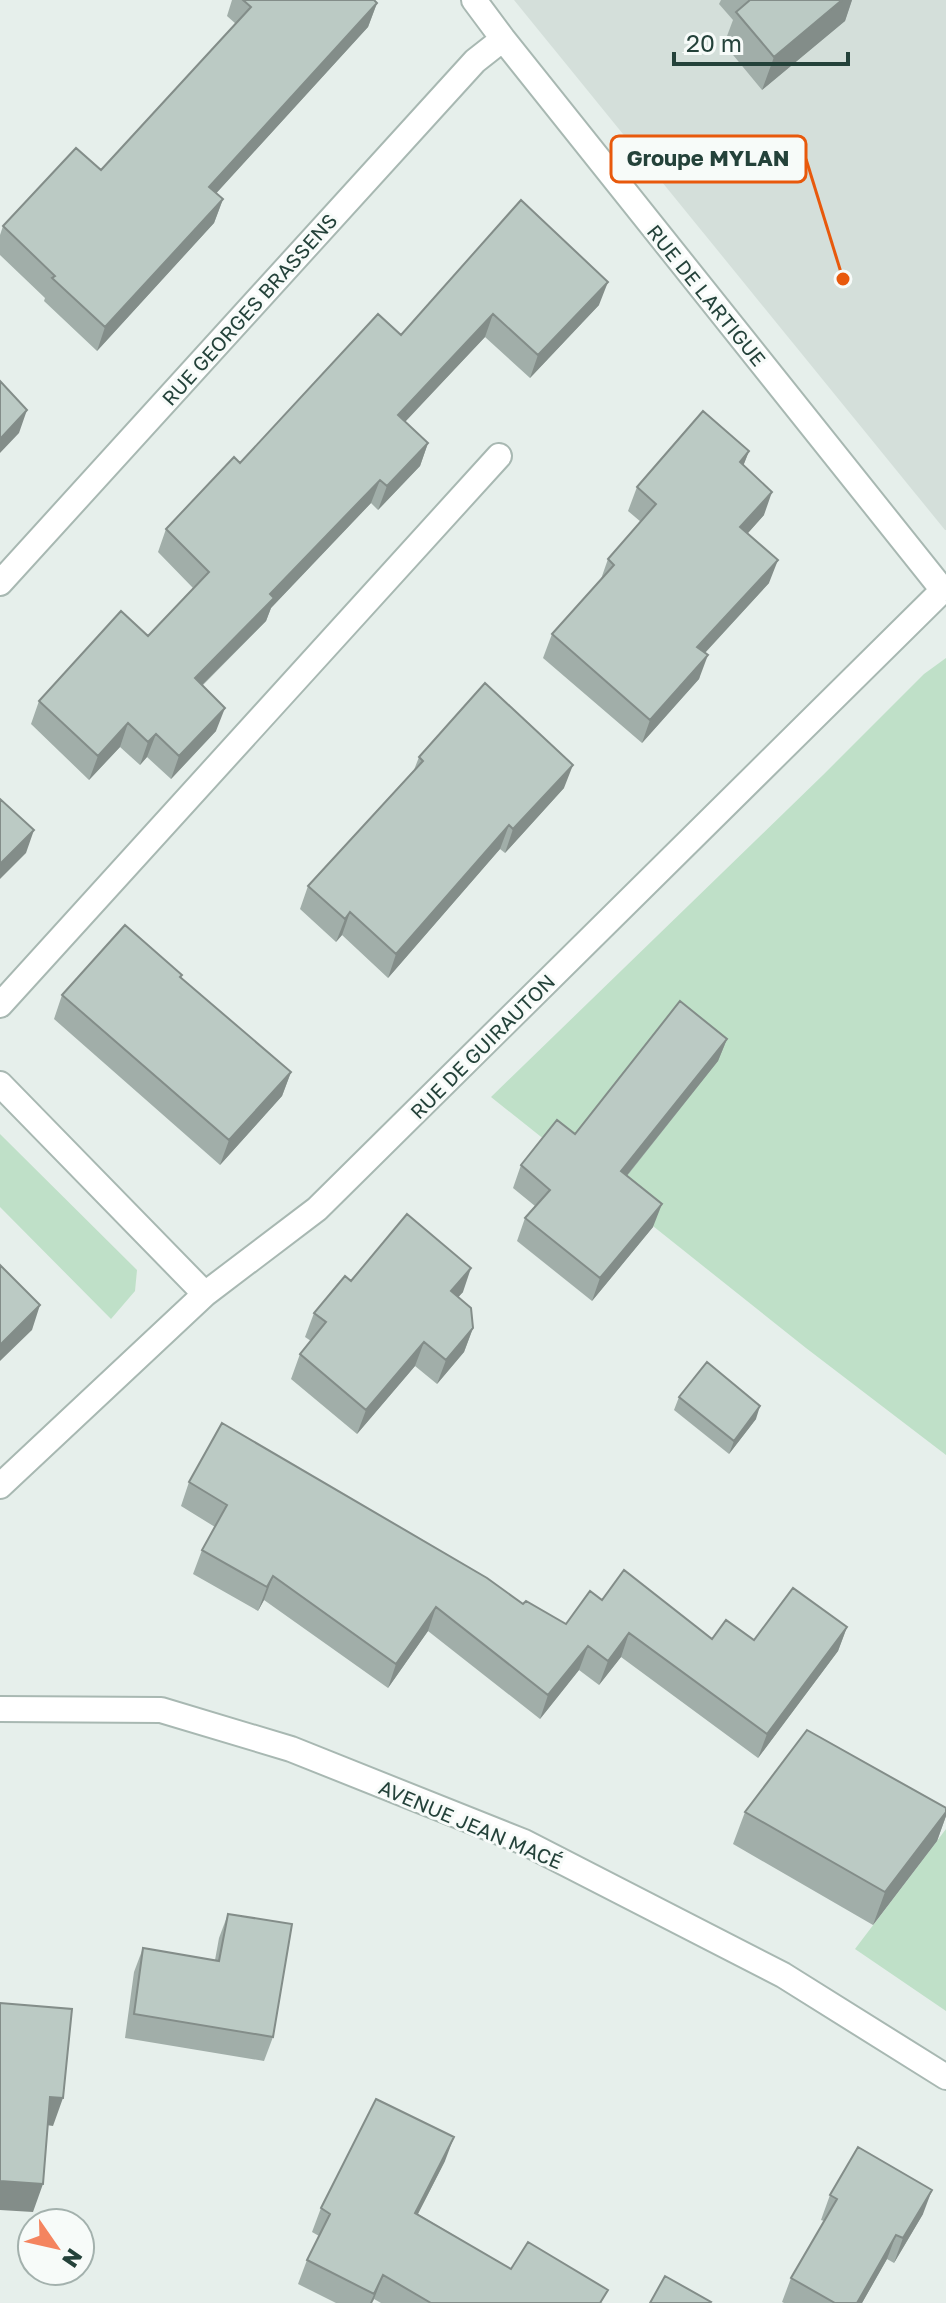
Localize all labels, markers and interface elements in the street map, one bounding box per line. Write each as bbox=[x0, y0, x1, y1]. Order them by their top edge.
scale bar bbox=[674, 16, 848, 66]
text: 20 m bbox=[686, 28, 742, 57]
callout: Groupe MYLAN bbox=[611, 136, 806, 182]
text: Groupe MYLAN bbox=[626, 144, 790, 171]
street label: RUE GEORGES BRASSENS bbox=[156, 208, 342, 410]
street label: RUE DE LARTIGUE bbox=[643, 220, 771, 370]
street label: RUE DE GUIRAUTON bbox=[405, 969, 559, 1123]
street label: AVENUE JEAN MACÉ bbox=[376, 1774, 566, 1874]
north arrow bbox=[16, 2207, 96, 2287]
text: N bbox=[57, 2244, 89, 2273]

